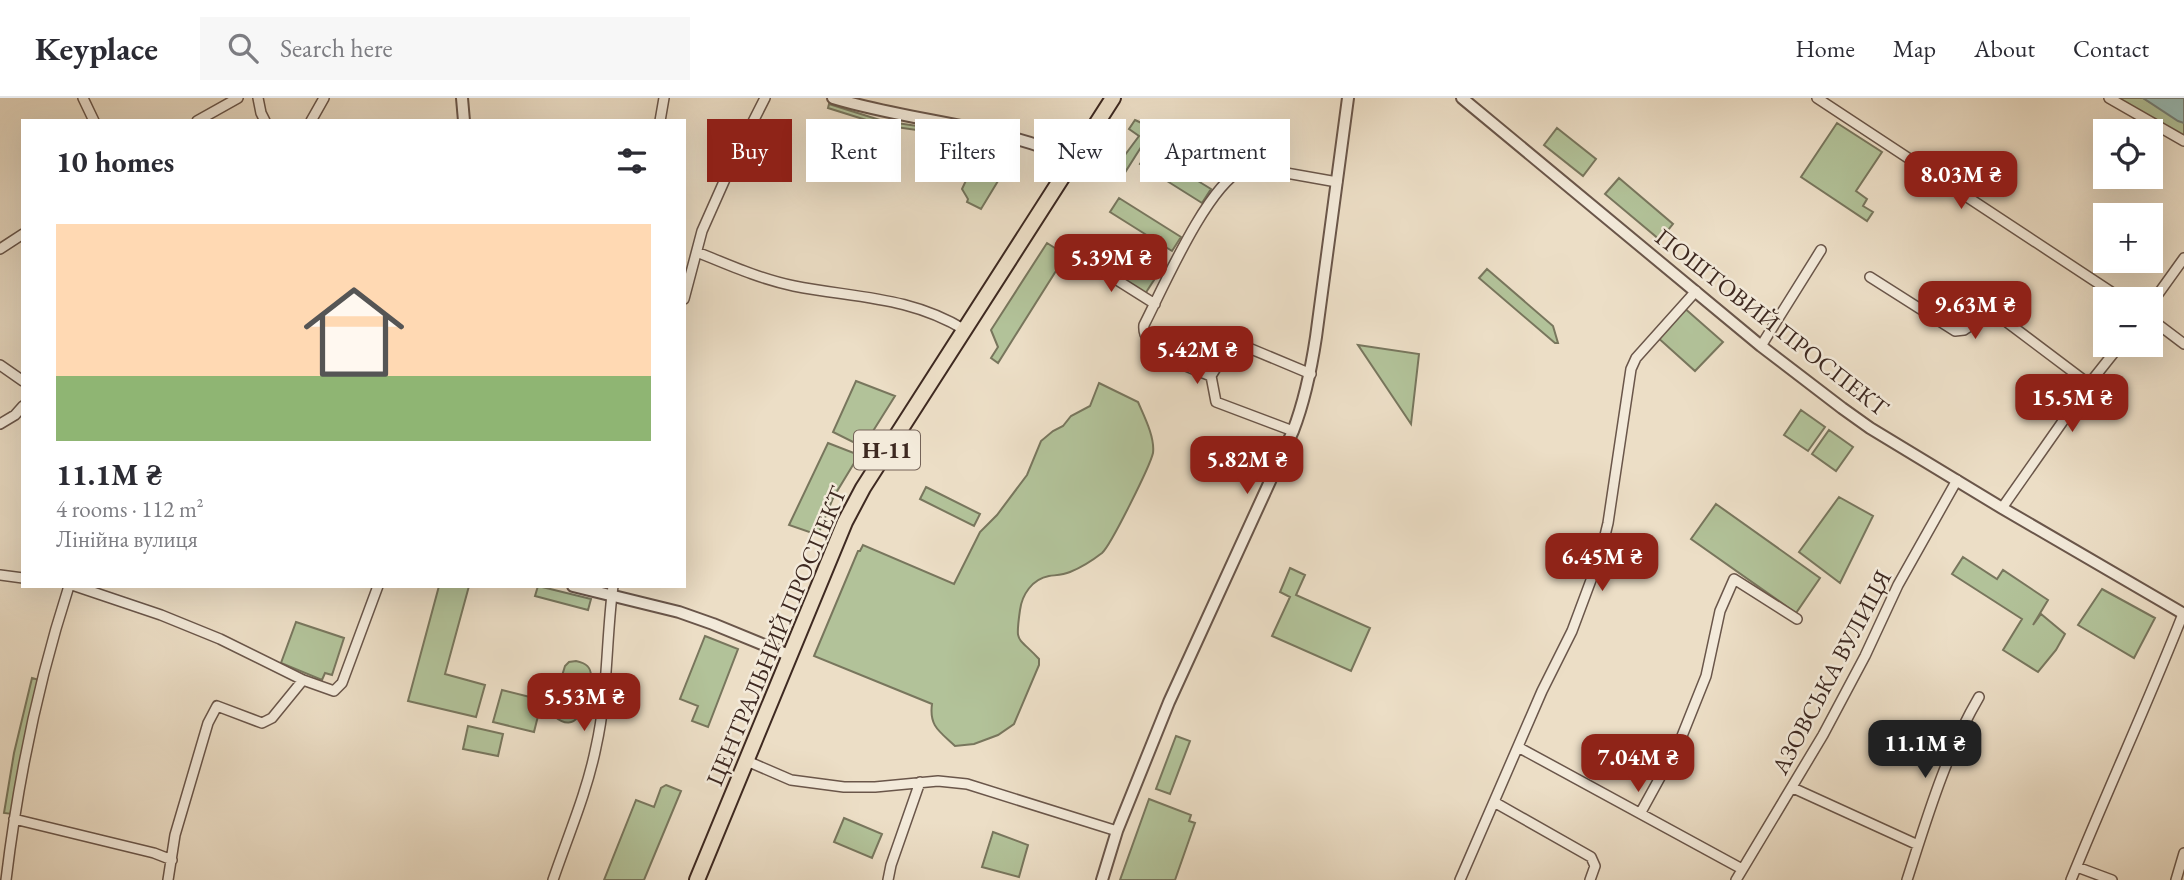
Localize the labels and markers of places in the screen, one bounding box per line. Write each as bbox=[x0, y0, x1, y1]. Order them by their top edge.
pin: 8.03M ₴ bbox=[1896, 152, 2026, 211]
pin: 5.39M ₴ bbox=[1046, 234, 1176, 294]
pin: 9.63M ₴ bbox=[1910, 282, 2040, 341]
pin: 5.42M ₴ bbox=[1132, 327, 1262, 386]
pin: 15.5M ₴ bbox=[2007, 374, 2137, 434]
pin: 5.82M ₴ bbox=[1182, 436, 1312, 496]
pin: 6.45M ₴ bbox=[1537, 533, 1667, 593]
pin: 5.53M ₴ bbox=[519, 674, 649, 733]
pin: 11.1M ₴ bbox=[1860, 720, 1990, 780]
pin: 7.04M ₴ bbox=[1573, 734, 1703, 794]

